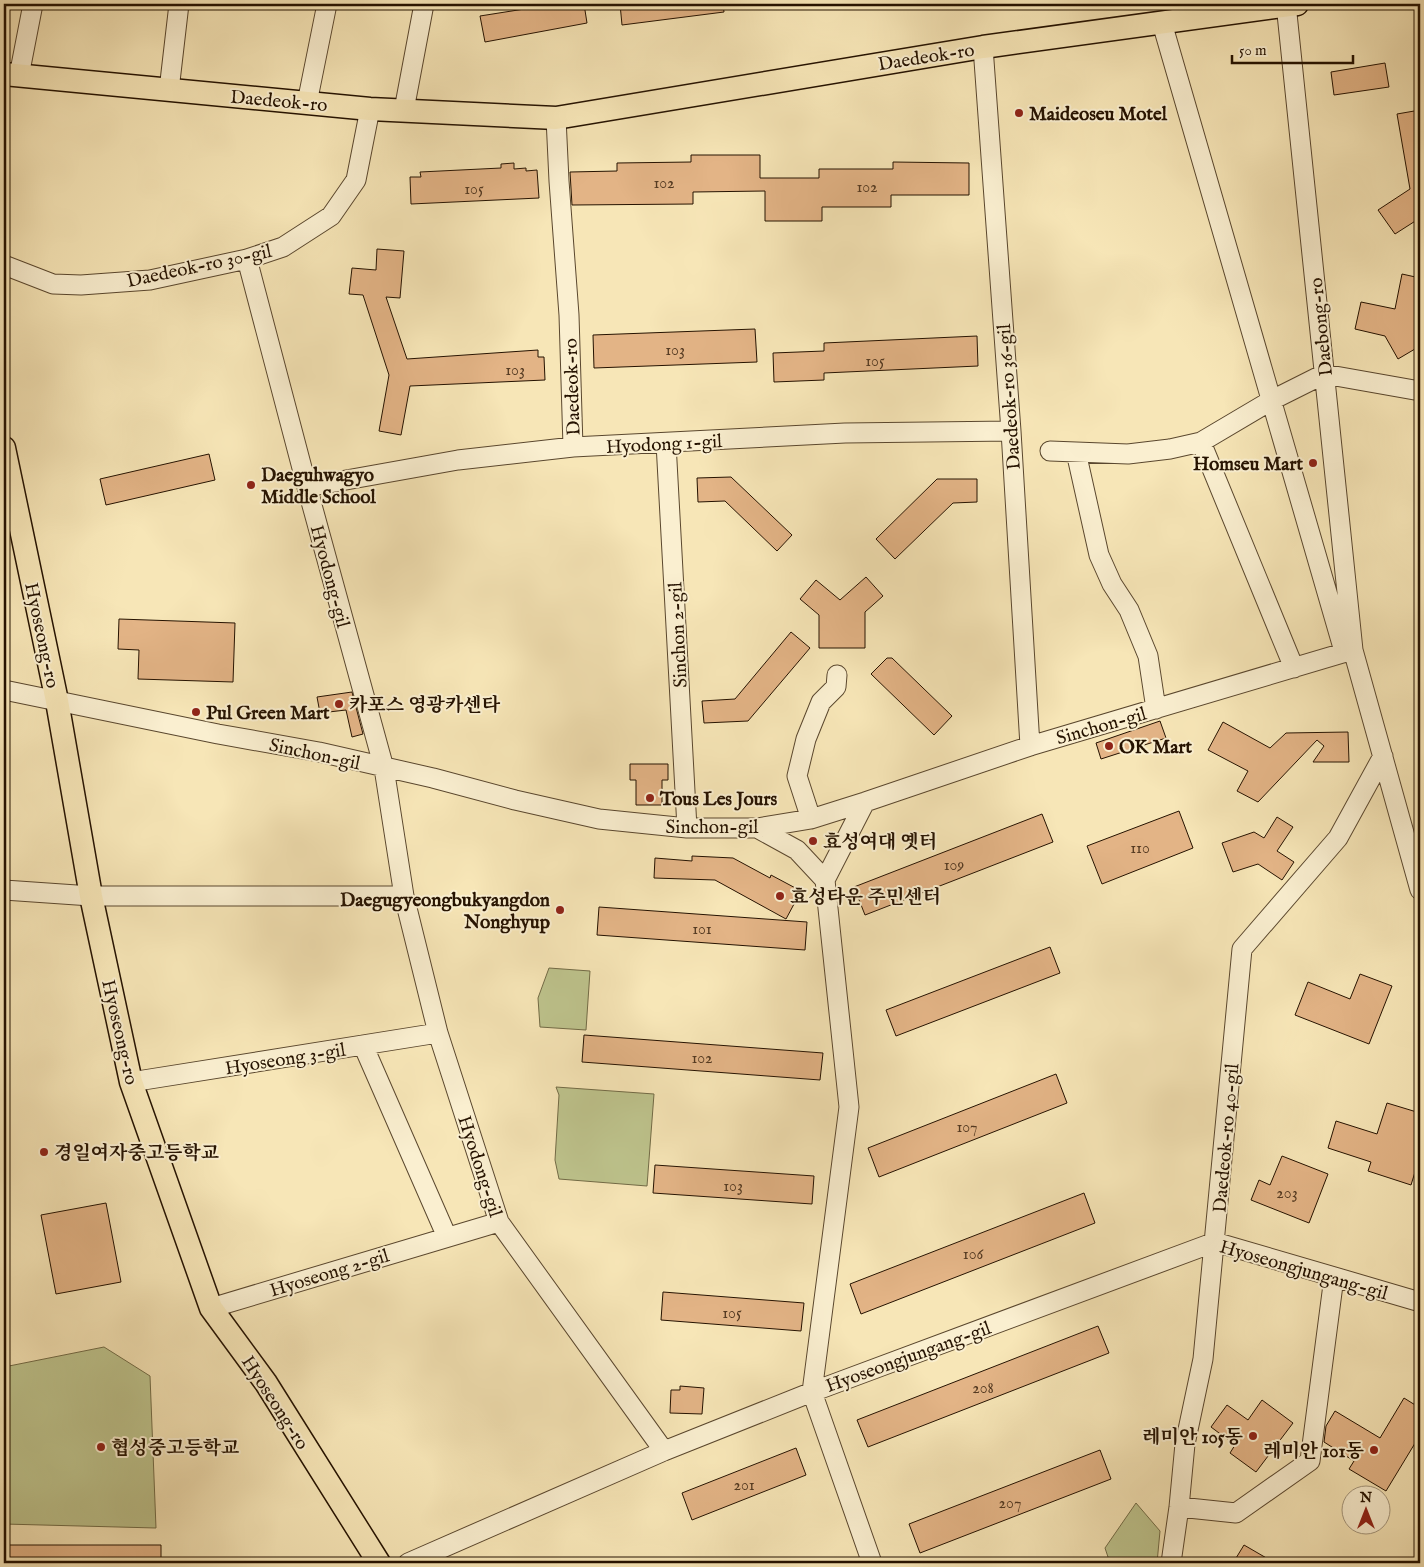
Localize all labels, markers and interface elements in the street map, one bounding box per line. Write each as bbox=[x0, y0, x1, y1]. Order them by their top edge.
scale bar bbox=[1232, 32, 1353, 64]
street label: Daedeok-ro bbox=[876, 39, 976, 77]
text: 50 m bbox=[1239, 41, 1267, 60]
street label: Daedeok-ro bbox=[229, 86, 328, 118]
place label: Maideoseu Motel bbox=[1029, 103, 1168, 127]
marker: Maideoseu Motel bbox=[1013, 107, 1025, 119]
house number: 102 bbox=[653, 174, 675, 194]
house number: 102 bbox=[856, 178, 878, 198]
house number: 105 bbox=[464, 180, 484, 200]
street label: Daedeok-ro 30-gil bbox=[125, 240, 275, 294]
street label: Daebong-ro bbox=[1305, 276, 1339, 377]
street label: Daedeok-ro 36-gil bbox=[993, 322, 1027, 471]
street label: Daedeok-ro bbox=[559, 338, 587, 436]
house number: 103 bbox=[665, 341, 685, 361]
house number: 105 bbox=[865, 352, 885, 372]
house number: 103 bbox=[505, 361, 525, 381]
street label: Hyodong 1-gil bbox=[605, 430, 724, 460]
place label: Homseu Mart bbox=[1193, 453, 1303, 477]
marker: Homseu Mart bbox=[1307, 457, 1319, 469]
place label: Daeguhwagyo Middle School bbox=[261, 464, 376, 510]
marker: Daeguhwagyo Middle School bbox=[245, 479, 257, 491]
street label: Hyodong-gil bbox=[304, 523, 354, 631]
street label: Hyoseong-ro bbox=[18, 580, 64, 690]
street label: Sinchon 2-gil bbox=[664, 581, 694, 688]
place label: 카포스 영광카센타 bbox=[349, 694, 501, 718]
marker: 카포스 영광카센타 bbox=[333, 698, 345, 710]
place label: Pul Green Mart bbox=[206, 702, 330, 726]
street label: Sinchon-gil bbox=[1054, 702, 1150, 751]
marker: Pul Green Mart bbox=[190, 706, 202, 718]
street label: Sinchon-gil bbox=[267, 734, 363, 777]
place label: OK Mart bbox=[1119, 736, 1193, 760]
marker: OK Mart bbox=[1103, 740, 1115, 752]
place label: Tous Les Jours bbox=[659, 788, 777, 812]
marker: Tous Les Jours bbox=[644, 792, 656, 804]
street label: Sinchon-gil bbox=[666, 816, 759, 840]
place label: 효성여대 옛터 bbox=[823, 831, 937, 855]
marker: 효성여대 옛터 bbox=[807, 835, 819, 847]
house number: 110 bbox=[1130, 839, 1150, 859]
house number: 109 bbox=[944, 856, 964, 876]
place label: 효성타운 주민센터 bbox=[790, 886, 941, 910]
place label: Daegugyeongbukyangdon Nonghyup bbox=[340, 889, 551, 935]
marker: 효성타운 주민센터 bbox=[774, 890, 786, 902]
marker: Daegugyeongbukyangdon Nonghyup bbox=[554, 904, 566, 916]
house number: 101 bbox=[692, 920, 712, 940]
street label: Hyoseong-ro bbox=[95, 978, 143, 1087]
street label: Hyoseong 3-gil bbox=[223, 1038, 348, 1081]
house number: 102 bbox=[691, 1049, 713, 1069]
street label: Daedeok-ro 40-gil bbox=[1209, 1062, 1246, 1214]
street label: Hyodong-gil bbox=[451, 1113, 507, 1221]
house number: 107 bbox=[956, 1118, 978, 1138]
place label: 경일여자중고등학교 bbox=[54, 1142, 219, 1166]
marker: 경일여자중고등학교 bbox=[38, 1146, 50, 1158]
house number: 103 bbox=[723, 1177, 743, 1197]
house number: 203 bbox=[1276, 1184, 1298, 1204]
street label: Hyoseongjungang-gil bbox=[1216, 1235, 1391, 1307]
street label: Hyoseong 2-gil bbox=[267, 1244, 393, 1303]
house number: 106 bbox=[963, 1245, 983, 1265]
house number: 105 bbox=[722, 1304, 742, 1324]
street label: Hyoseongjungang-gil bbox=[823, 1317, 995, 1399]
street label: Hyoseong-ro bbox=[235, 1352, 314, 1455]
house number: 208 bbox=[972, 1379, 994, 1399]
place label: 레미안 105동 bbox=[1142, 1426, 1243, 1450]
marker: 레미안 105동 bbox=[1247, 1430, 1259, 1442]
place label: 협성중고등학교 bbox=[111, 1437, 239, 1461]
place label: 레미안 101동 bbox=[1263, 1440, 1364, 1464]
marker: 협성중고등학교 bbox=[95, 1441, 107, 1453]
marker: 레미안 101동 bbox=[1368, 1444, 1380, 1456]
house number: 201 bbox=[733, 1476, 755, 1496]
north arrow bbox=[1342, 1484, 1392, 1534]
text: N bbox=[1359, 1489, 1372, 1507]
house number: 207 bbox=[999, 1494, 1021, 1514]

